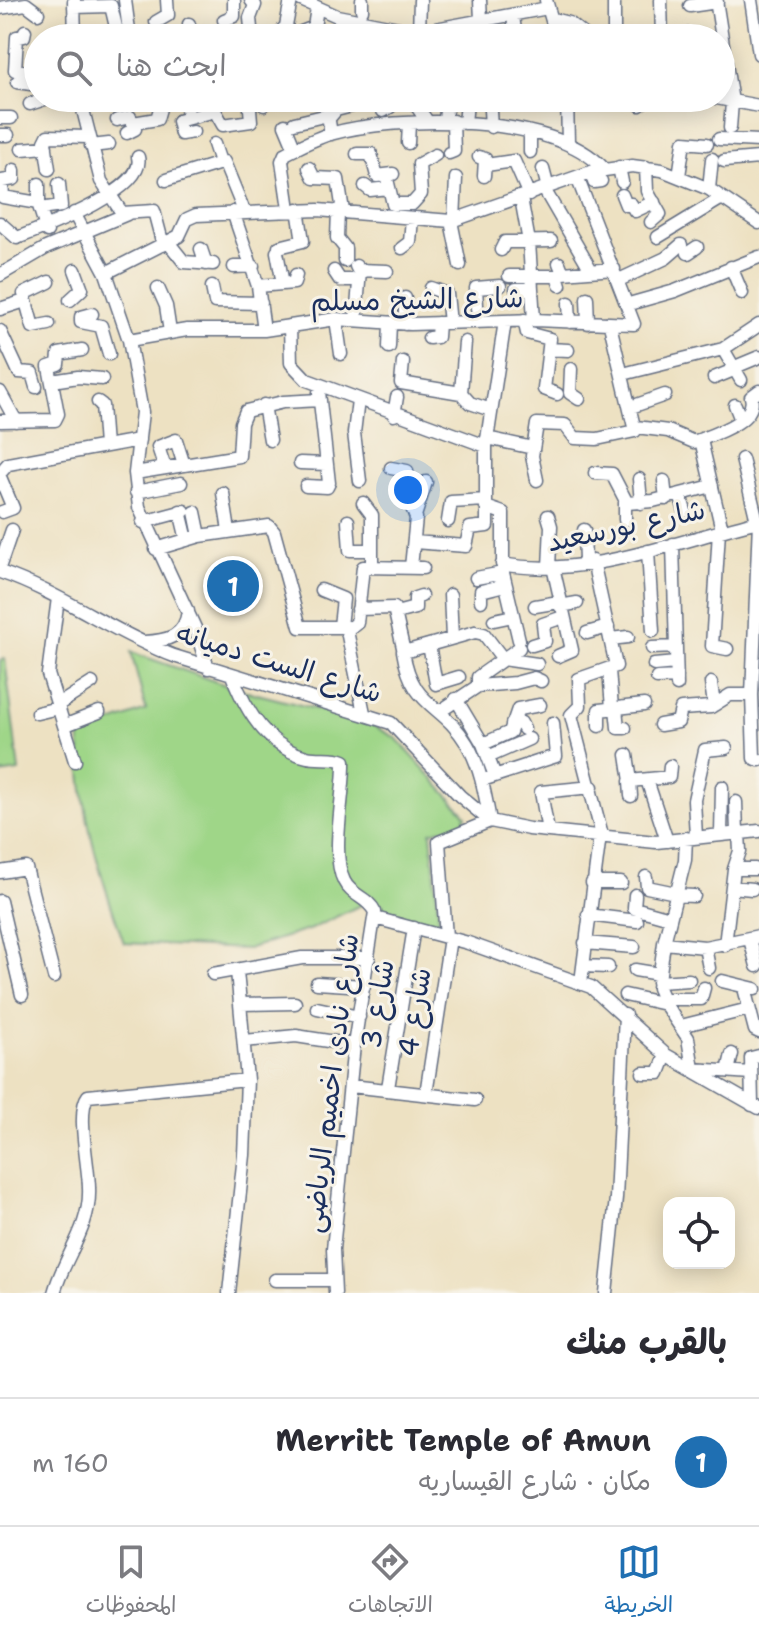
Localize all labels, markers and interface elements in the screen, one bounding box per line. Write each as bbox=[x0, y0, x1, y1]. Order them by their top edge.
search box bbox=[24, 24, 735, 112]
text: ابحث هنا bbox=[116, 45, 227, 86]
icon: search bbox=[52, 46, 96, 90]
street label: شارع الشيخ مسلم bbox=[310, 278, 524, 323]
your location bbox=[388, 470, 428, 510]
street label: شارع بورسعيد bbox=[543, 490, 709, 561]
pin: 1 bbox=[207, 556, 259, 616]
street label: شارع الست دميانه bbox=[171, 613, 387, 712]
street label: شارع نادى اخميم الرياضى bbox=[293, 931, 370, 1235]
street label: شارع 3 bbox=[351, 957, 404, 1051]
street label: شارع 4 bbox=[388, 965, 441, 1059]
map controls bbox=[663, 1197, 735, 1269]
button: locate bbox=[663, 1197, 735, 1269]
text: بالقرب منك bbox=[566, 1319, 727, 1365]
text: Merritt Temple of Amun bbox=[275, 1420, 651, 1461]
text: 160 m bbox=[32, 1445, 109, 1480]
text: 1 bbox=[695, 1445, 707, 1480]
text: مكان · شارع القيساريه bbox=[419, 1463, 651, 1498]
tab: المحفوظات bbox=[86, 1540, 176, 1624]
tab: الاتجاهات bbox=[348, 1540, 433, 1624]
tab: الخريطة bbox=[605, 1540, 673, 1624]

